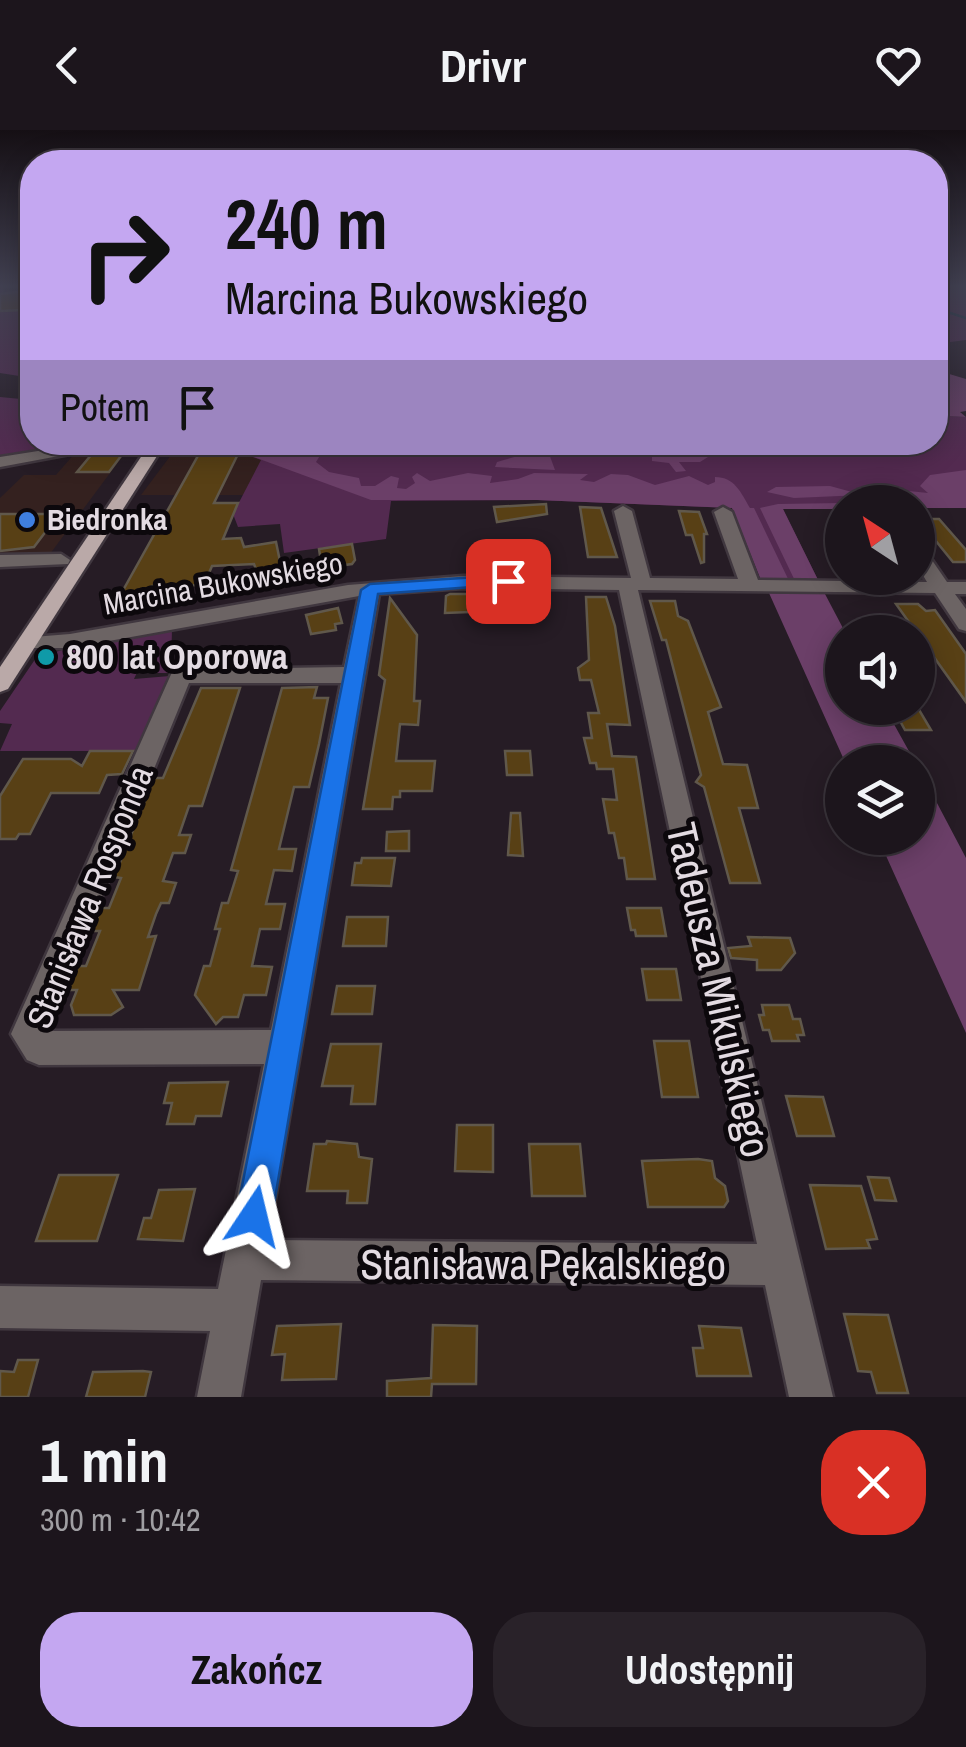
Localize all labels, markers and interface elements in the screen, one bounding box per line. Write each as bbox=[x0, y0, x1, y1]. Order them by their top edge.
text: Drivr bbox=[440, 35, 526, 96]
icon: back bbox=[40, 38, 95, 93]
icon: heart bbox=[871, 38, 926, 93]
text: 240 m bbox=[225, 177, 388, 271]
icon: right bbox=[60, 190, 190, 320]
text: Marcina Bukowskiego bbox=[225, 267, 588, 328]
icon: arrive bbox=[170, 380, 225, 435]
text: Potem bbox=[60, 382, 150, 433]
north arrow bbox=[825, 485, 935, 595]
map controls bbox=[825, 485, 935, 855]
place label: Biedronka bbox=[47, 499, 168, 539]
marker: Biedronka bbox=[16, 509, 38, 531]
pin bbox=[466, 539, 551, 624]
street label: Marcina Bukowskiego bbox=[100, 542, 345, 624]
icon: arrive bbox=[481, 554, 536, 609]
button: sound bbox=[825, 615, 935, 725]
place label: 800 lat Oporowa bbox=[66, 633, 288, 680]
marker: 800 lat Oporowa bbox=[35, 646, 57, 668]
button: layers bbox=[825, 745, 935, 855]
street label: Stanisława Rosponda bbox=[15, 759, 164, 1035]
street label: Tadeusza Mikulskiego bbox=[653, 817, 785, 1163]
position arrow bbox=[202, 1164, 306, 1268]
street label: Stanisława Pękalskiego bbox=[360, 1236, 726, 1292]
text: 1 min bbox=[40, 1420, 169, 1501]
button: close bbox=[821, 1430, 926, 1535]
text: 300 m · 10:42 bbox=[40, 1498, 200, 1541]
button: Zakończ bbox=[40, 1612, 473, 1727]
button: Udostępnij bbox=[493, 1612, 926, 1727]

